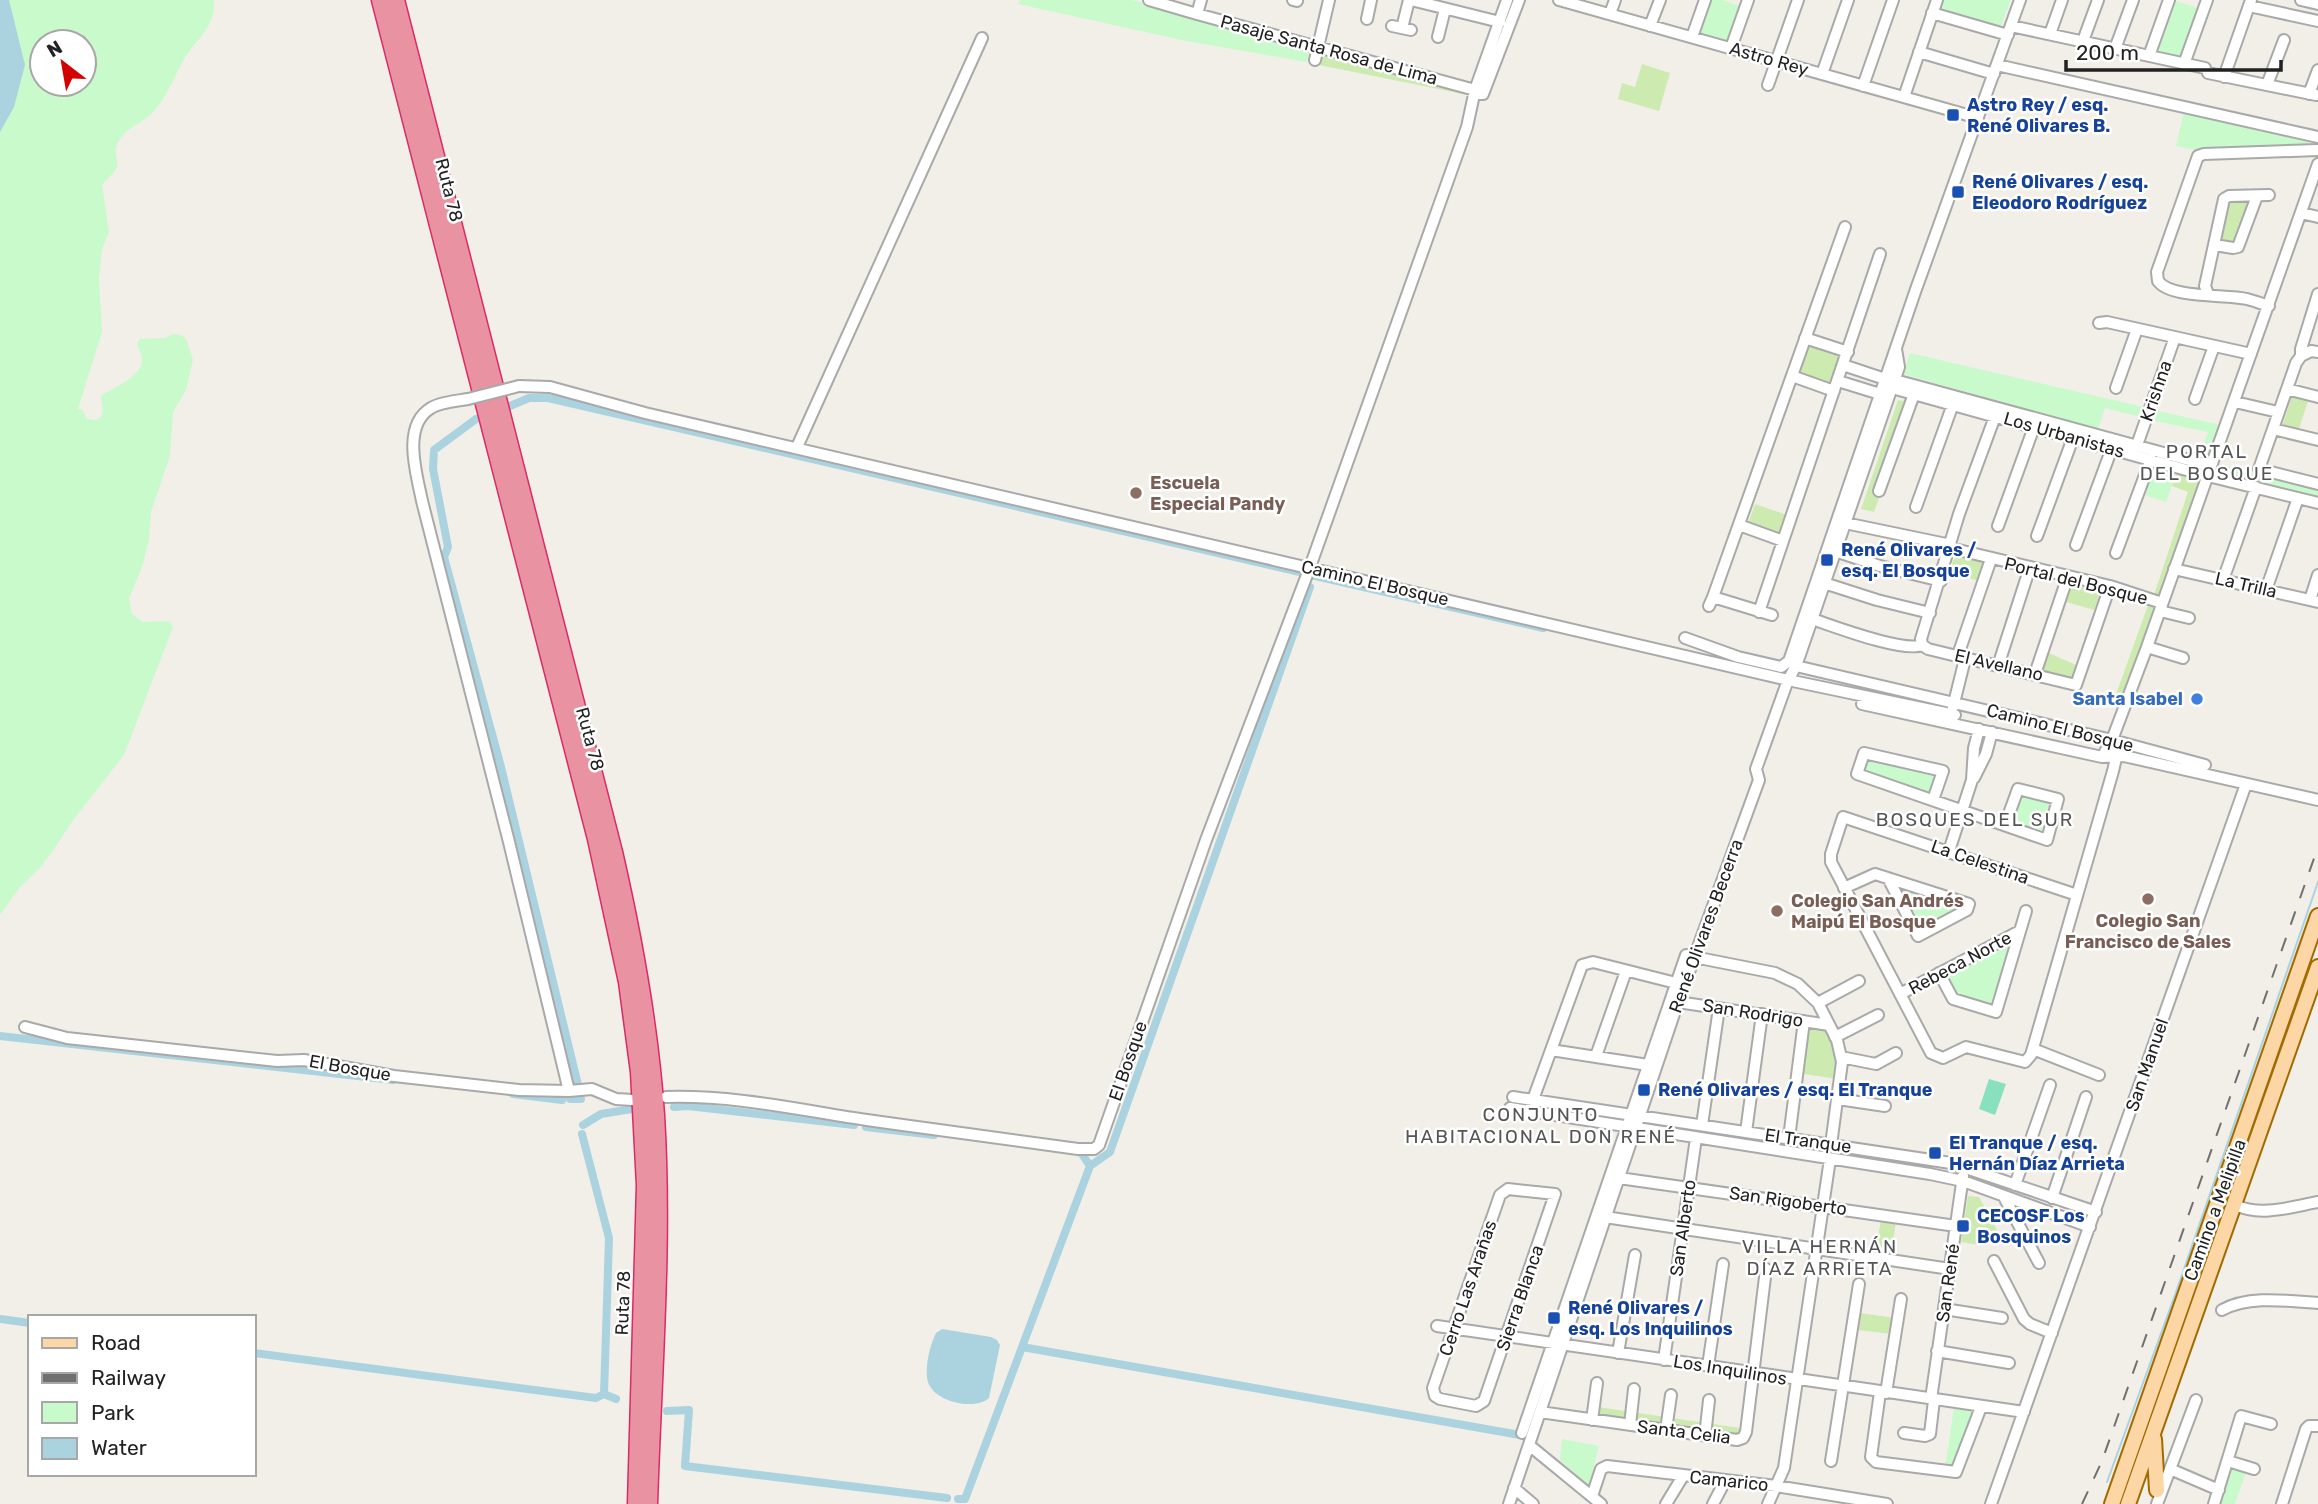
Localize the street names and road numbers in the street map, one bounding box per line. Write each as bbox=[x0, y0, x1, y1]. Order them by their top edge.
street label: Pasaje Santa Rosa de Lima bbox=[1218, 10, 1440, 90]
street label: Astro Rey bbox=[1727, 37, 1811, 81]
street label: Ruta 78 bbox=[431, 156, 467, 224]
street label: Krishna bbox=[2135, 358, 2177, 424]
street label: Los Urbanistas bbox=[2001, 407, 2127, 463]
street label: Portal del Bosque bbox=[2002, 553, 2150, 609]
street label: Camino El Bosque bbox=[1299, 555, 1451, 611]
street label: La Trilla bbox=[2213, 567, 2279, 603]
street label: El Avellano bbox=[1952, 644, 2046, 686]
street label: Camino El Bosque bbox=[1984, 699, 2136, 757]
street label: Ruta 78 bbox=[571, 705, 609, 773]
street label: La Celestina bbox=[1928, 835, 2032, 889]
street label: René Olivares Becerra bbox=[1664, 836, 1748, 1016]
street label: Rebeca Norte bbox=[1905, 927, 2015, 999]
street label: San Rodrigo bbox=[1701, 994, 1805, 1032]
street label: San Manuel bbox=[2121, 1016, 2173, 1114]
street label: El Bosque bbox=[1104, 1018, 1152, 1104]
street label: El Bosque bbox=[307, 1050, 393, 1086]
street label: El Tranque bbox=[1763, 1124, 1853, 1158]
street label: Camino a Melipilla bbox=[2179, 1136, 2251, 1284]
street label: San Alberto bbox=[1665, 1178, 1701, 1278]
street label: San Rigoberto bbox=[1728, 1182, 1848, 1220]
street label: Cerro Las Arañas bbox=[1434, 1217, 1502, 1359]
street label: Sierra Blanca bbox=[1492, 1242, 1548, 1354]
street label: San René bbox=[1932, 1242, 1964, 1324]
street label: Ruta 78 bbox=[611, 1270, 635, 1336]
street label: Los Inquilinos bbox=[1672, 1350, 1788, 1390]
street label: Santa Celia bbox=[1636, 1415, 1732, 1449]
street label: Camarico bbox=[1688, 1466, 1770, 1496]

